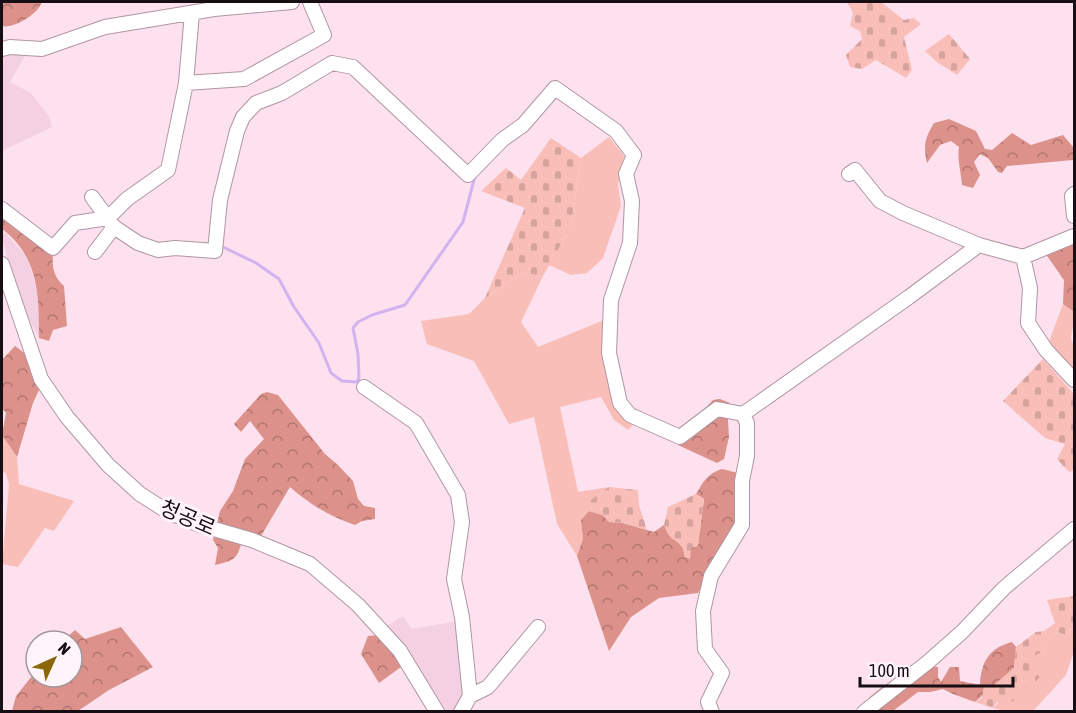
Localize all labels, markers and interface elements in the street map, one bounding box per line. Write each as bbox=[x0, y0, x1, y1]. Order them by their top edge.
street label: 청공로 bbox=[157, 495, 219, 539]
north arrow bbox=[24, 629, 84, 689]
text: N bbox=[55, 639, 74, 658]
scale bar bbox=[860, 650, 1013, 688]
text: 100 m bbox=[869, 660, 910, 681]

